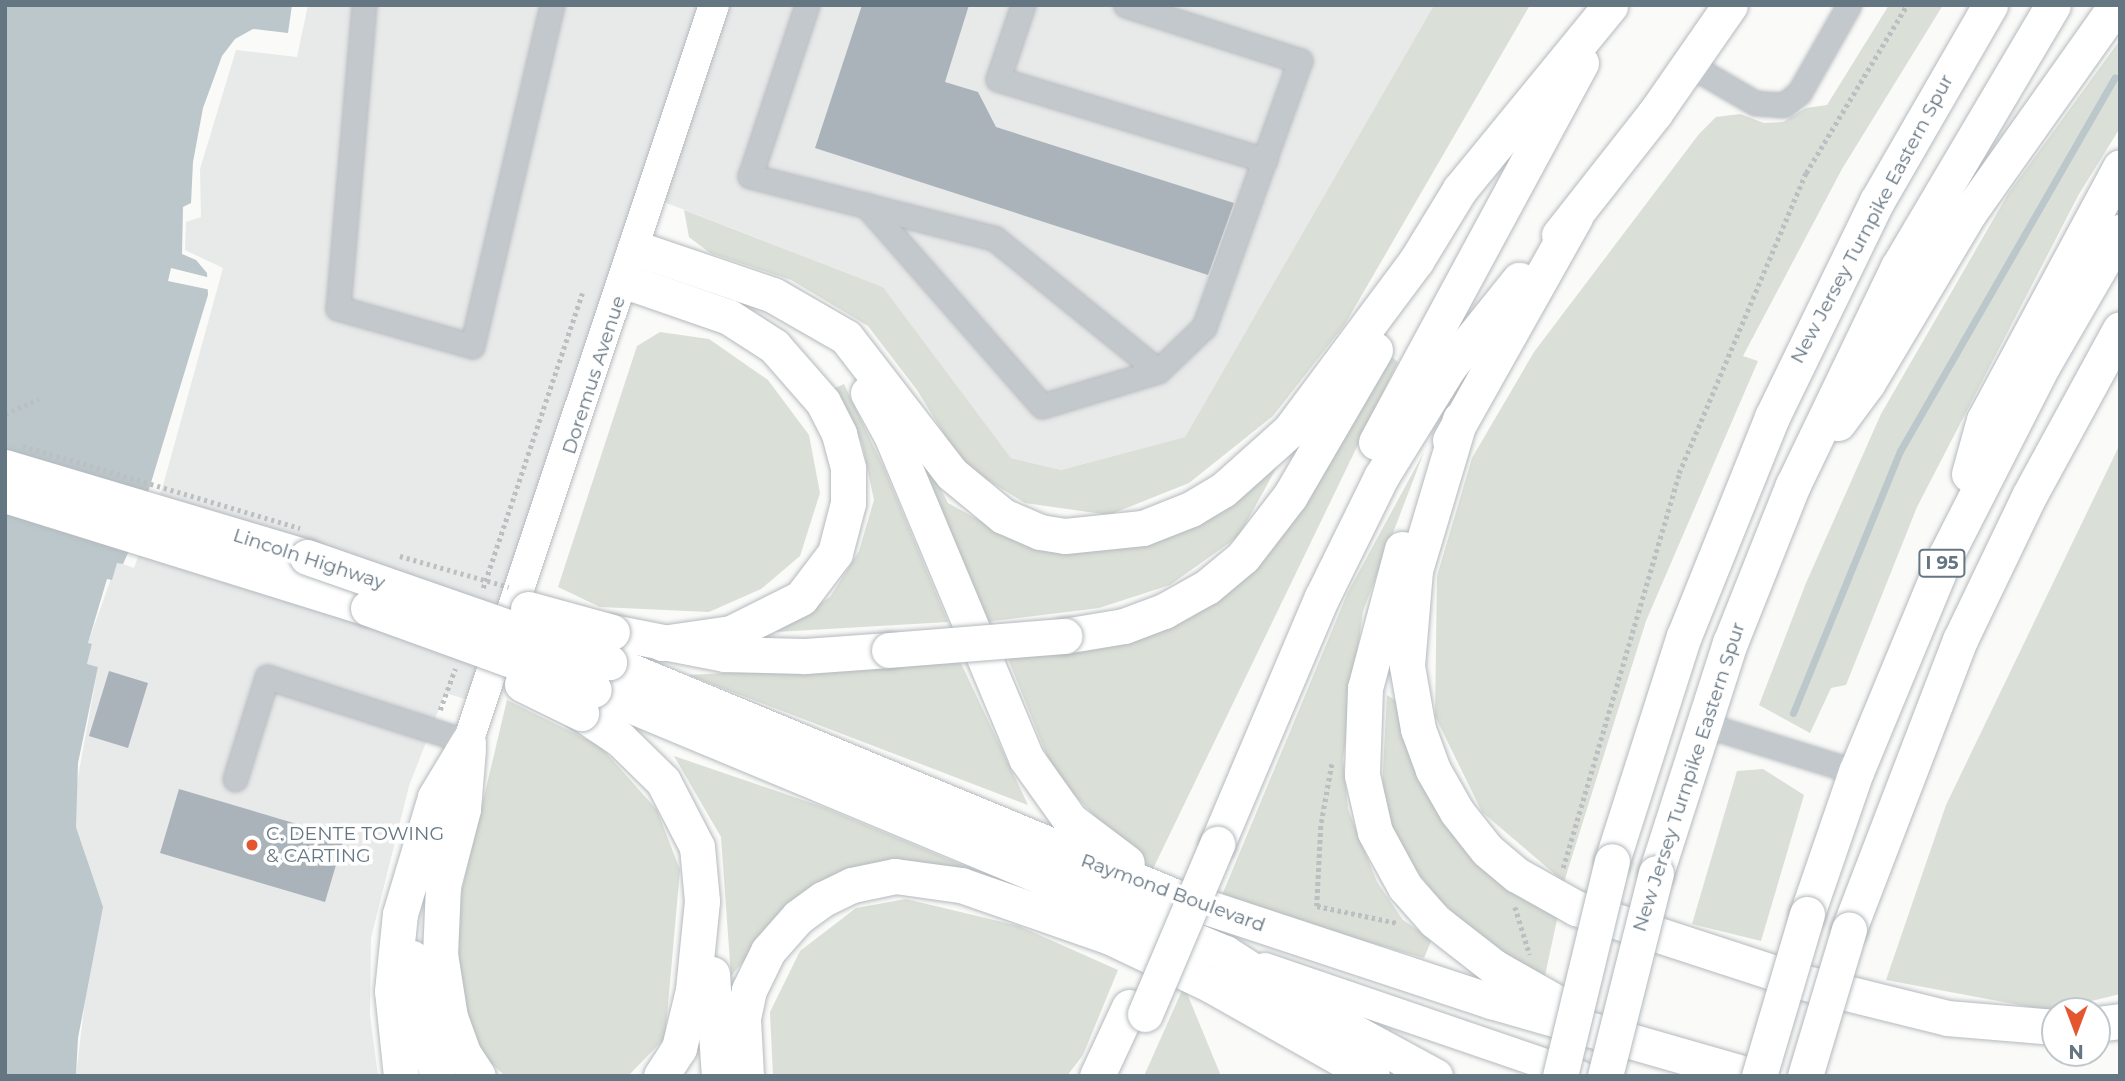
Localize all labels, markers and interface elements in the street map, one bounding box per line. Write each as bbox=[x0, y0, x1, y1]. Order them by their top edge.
street label: New Jersey Turnpike Eastern Spur bbox=[1786, 71, 1958, 367]
street label: Doremus Avenue bbox=[558, 293, 630, 457]
street label: Lincoln Highway bbox=[230, 524, 388, 594]
road number: I 95 bbox=[1918, 548, 1966, 578]
street label: New Jersey Turnpike Eastern Spur bbox=[1628, 619, 1750, 935]
place label: C. DENTE TOWING & CARTING bbox=[266, 823, 444, 867]
marker: C. DENTE TOWING & CARTING bbox=[244, 837, 260, 853]
street label: Raymond Boulevard bbox=[1078, 849, 1268, 937]
north arrow bbox=[2041, 997, 2111, 1067]
text: N bbox=[2068, 1040, 2084, 1063]

